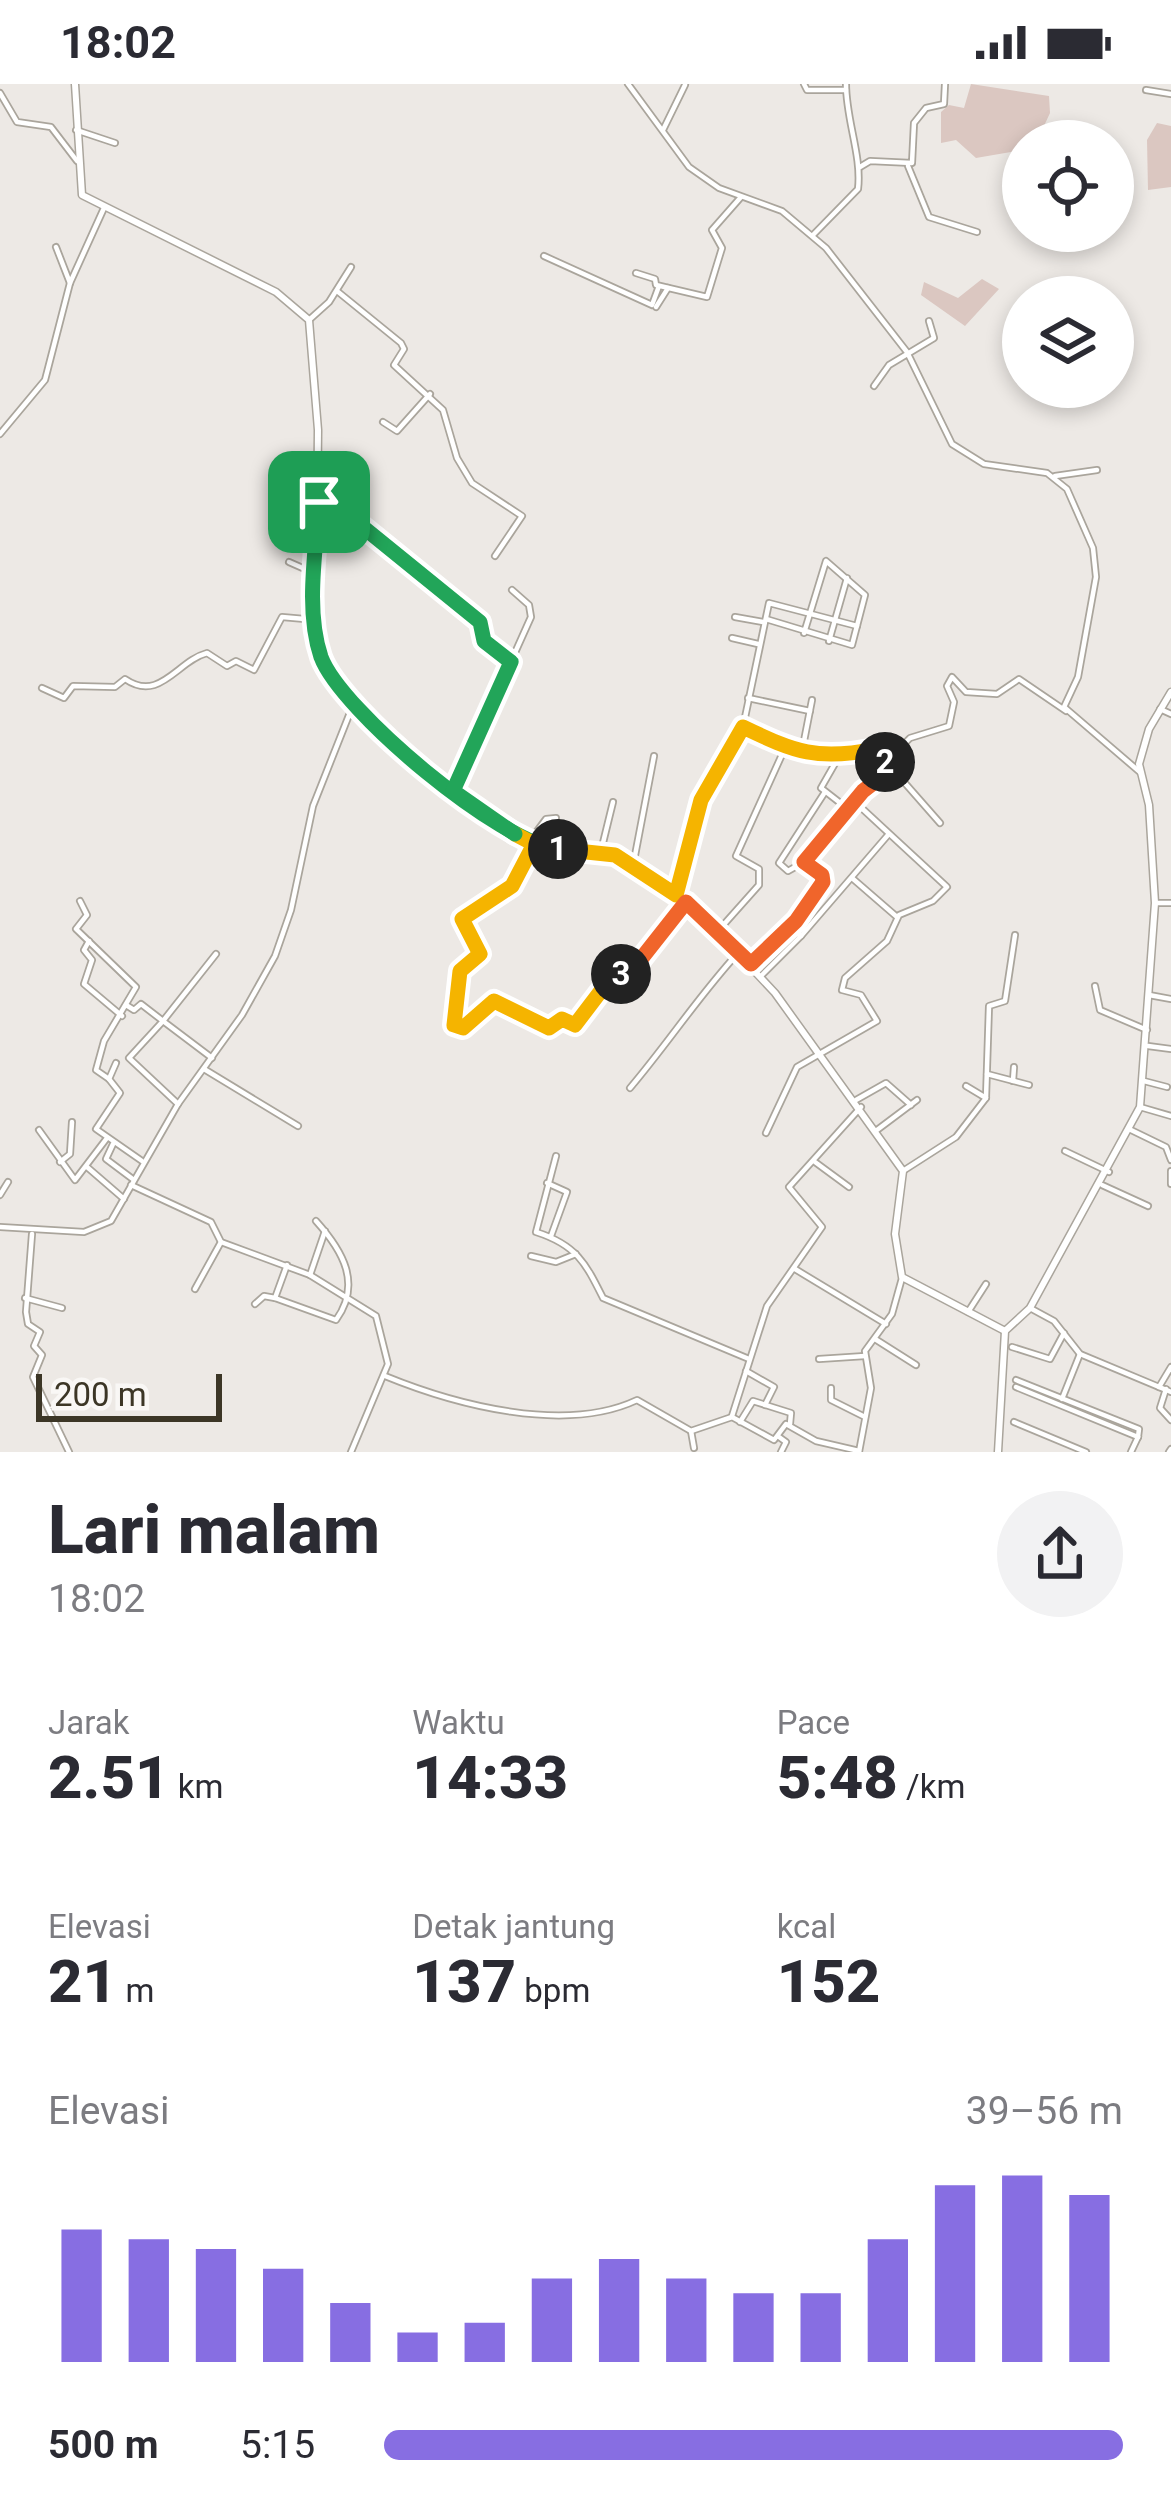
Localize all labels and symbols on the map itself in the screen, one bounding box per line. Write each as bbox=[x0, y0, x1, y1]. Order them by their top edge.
pin bbox=[268, 451, 370, 553]
pin: 2 bbox=[855, 732, 915, 792]
pin: 1 bbox=[528, 819, 588, 879]
pin: 3 bbox=[591, 944, 651, 1004]
scale bar bbox=[36, 1368, 222, 1421]

